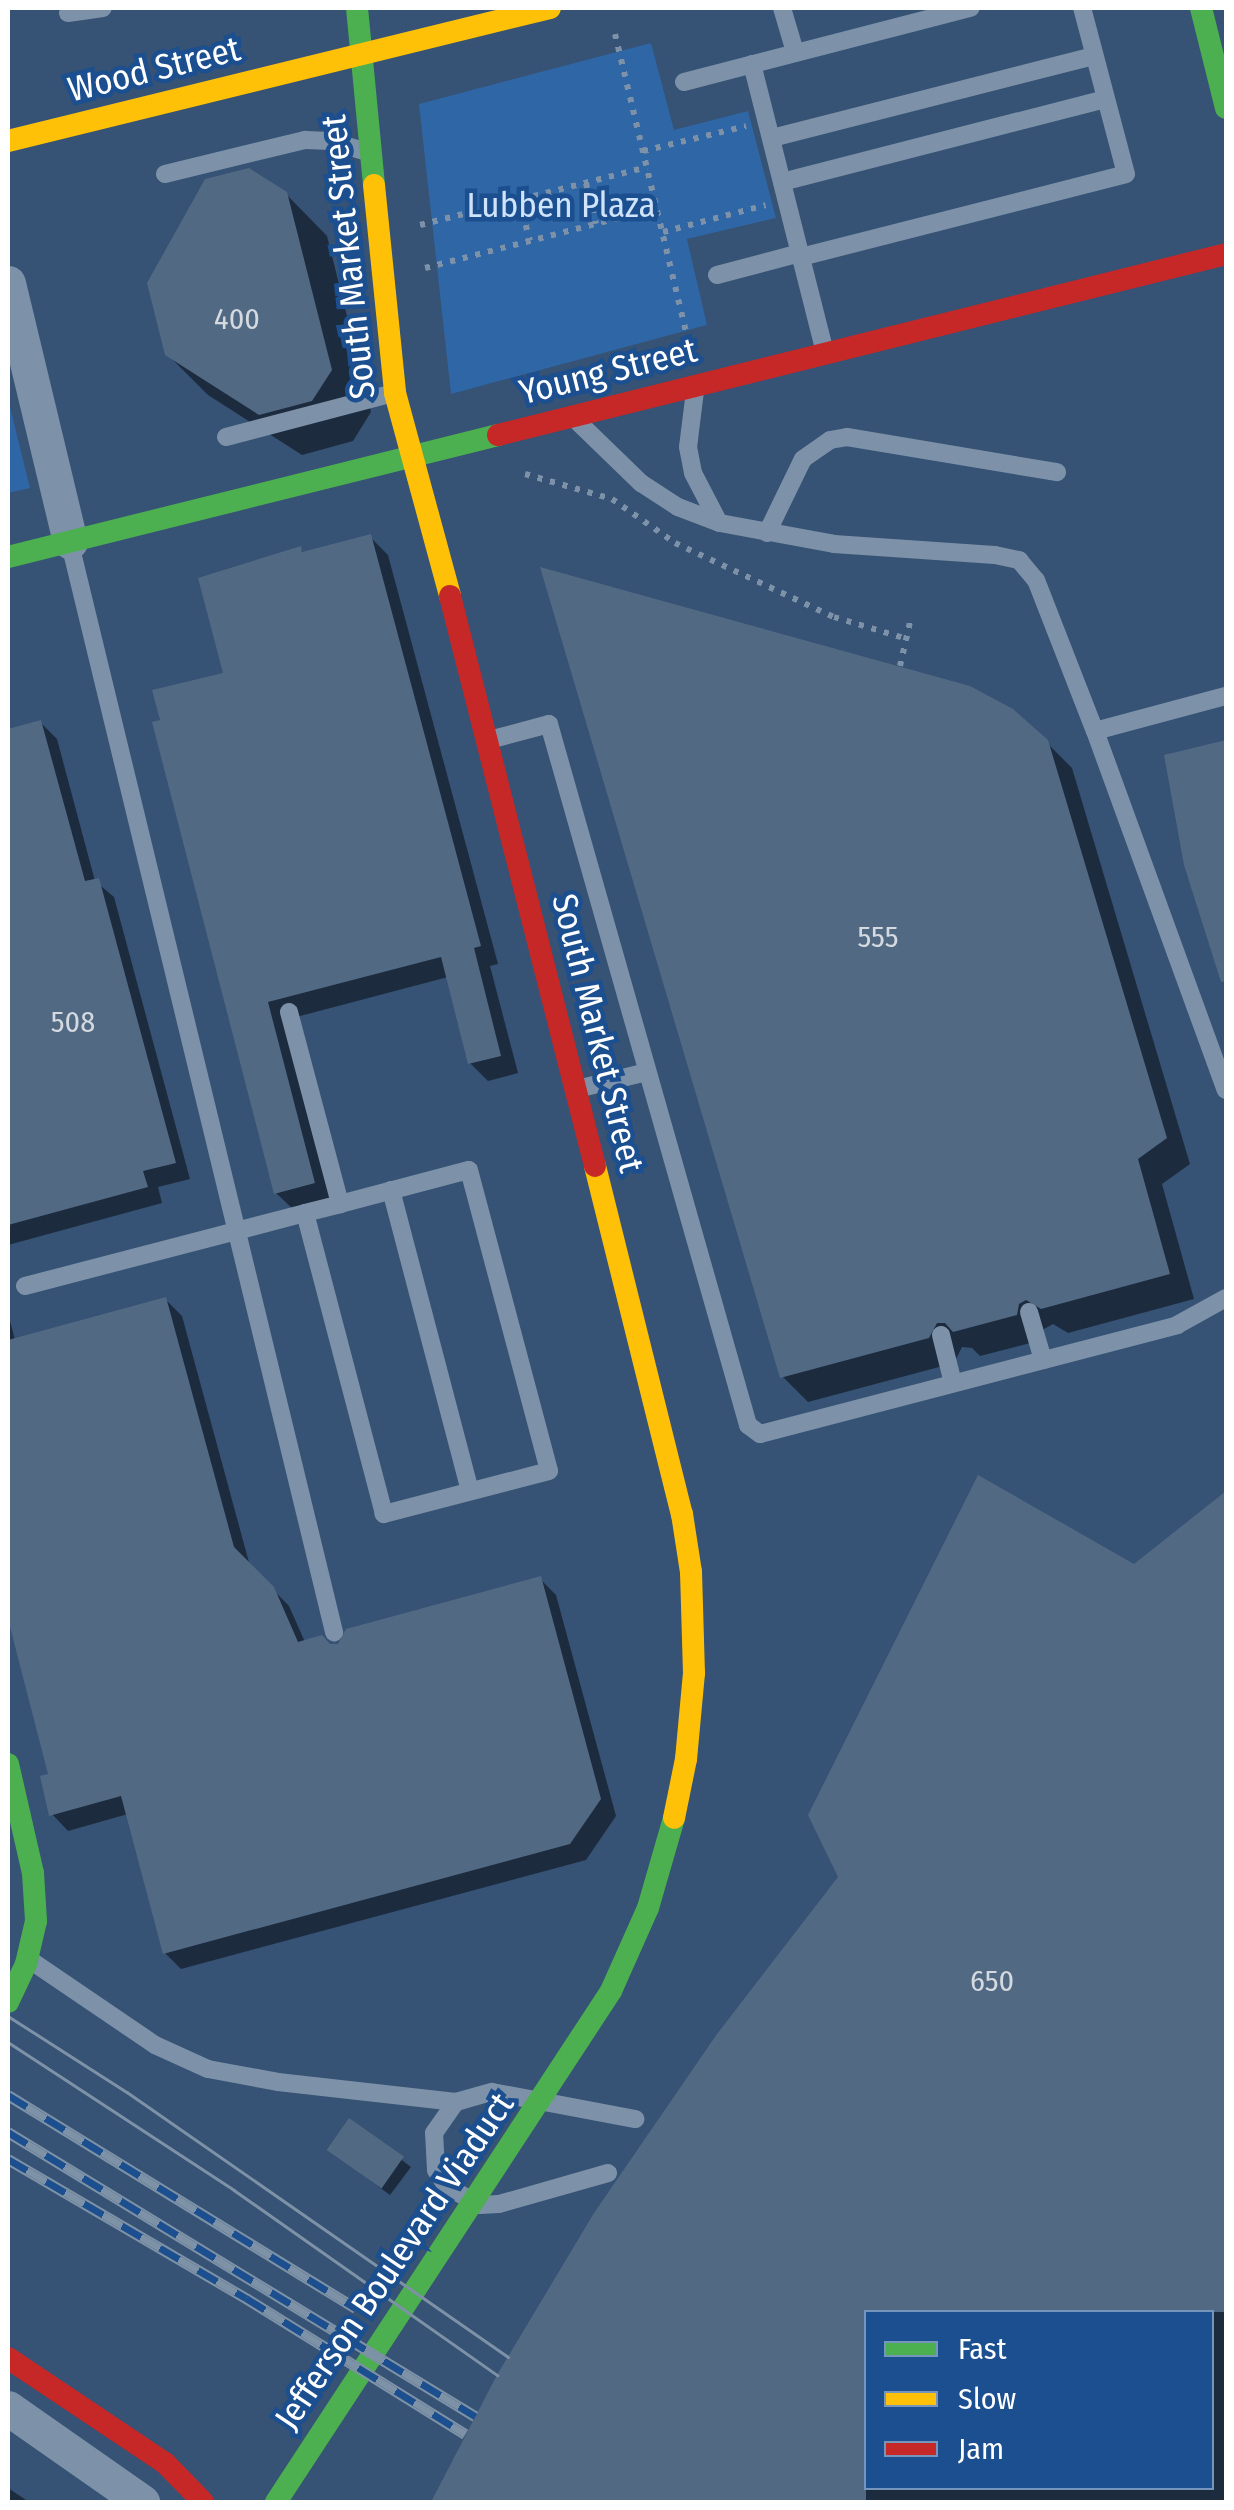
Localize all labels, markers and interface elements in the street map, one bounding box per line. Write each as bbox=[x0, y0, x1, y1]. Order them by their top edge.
street label: Wood Street bbox=[64, 27, 244, 111]
street label: South Market Street bbox=[312, 113, 384, 401]
park label: Lubben Plaza bbox=[466, 184, 656, 226]
house number: 400 bbox=[214, 301, 260, 337]
street label: Young Street bbox=[515, 329, 701, 413]
street label: South Market Street bbox=[543, 889, 653, 1177]
house number: 555 bbox=[857, 919, 899, 955]
house number: 508 bbox=[51, 1004, 95, 1040]
house number: 650 bbox=[970, 1963, 1014, 1999]
street label: Jefferson Boulevard Viaduct bbox=[266, 2085, 522, 2437]
legend bbox=[864, 2310, 1214, 2490]
text: Fast bbox=[958, 2331, 1006, 2367]
text: Slow bbox=[958, 2381, 1016, 2417]
text: Jam bbox=[958, 2431, 1004, 2467]

